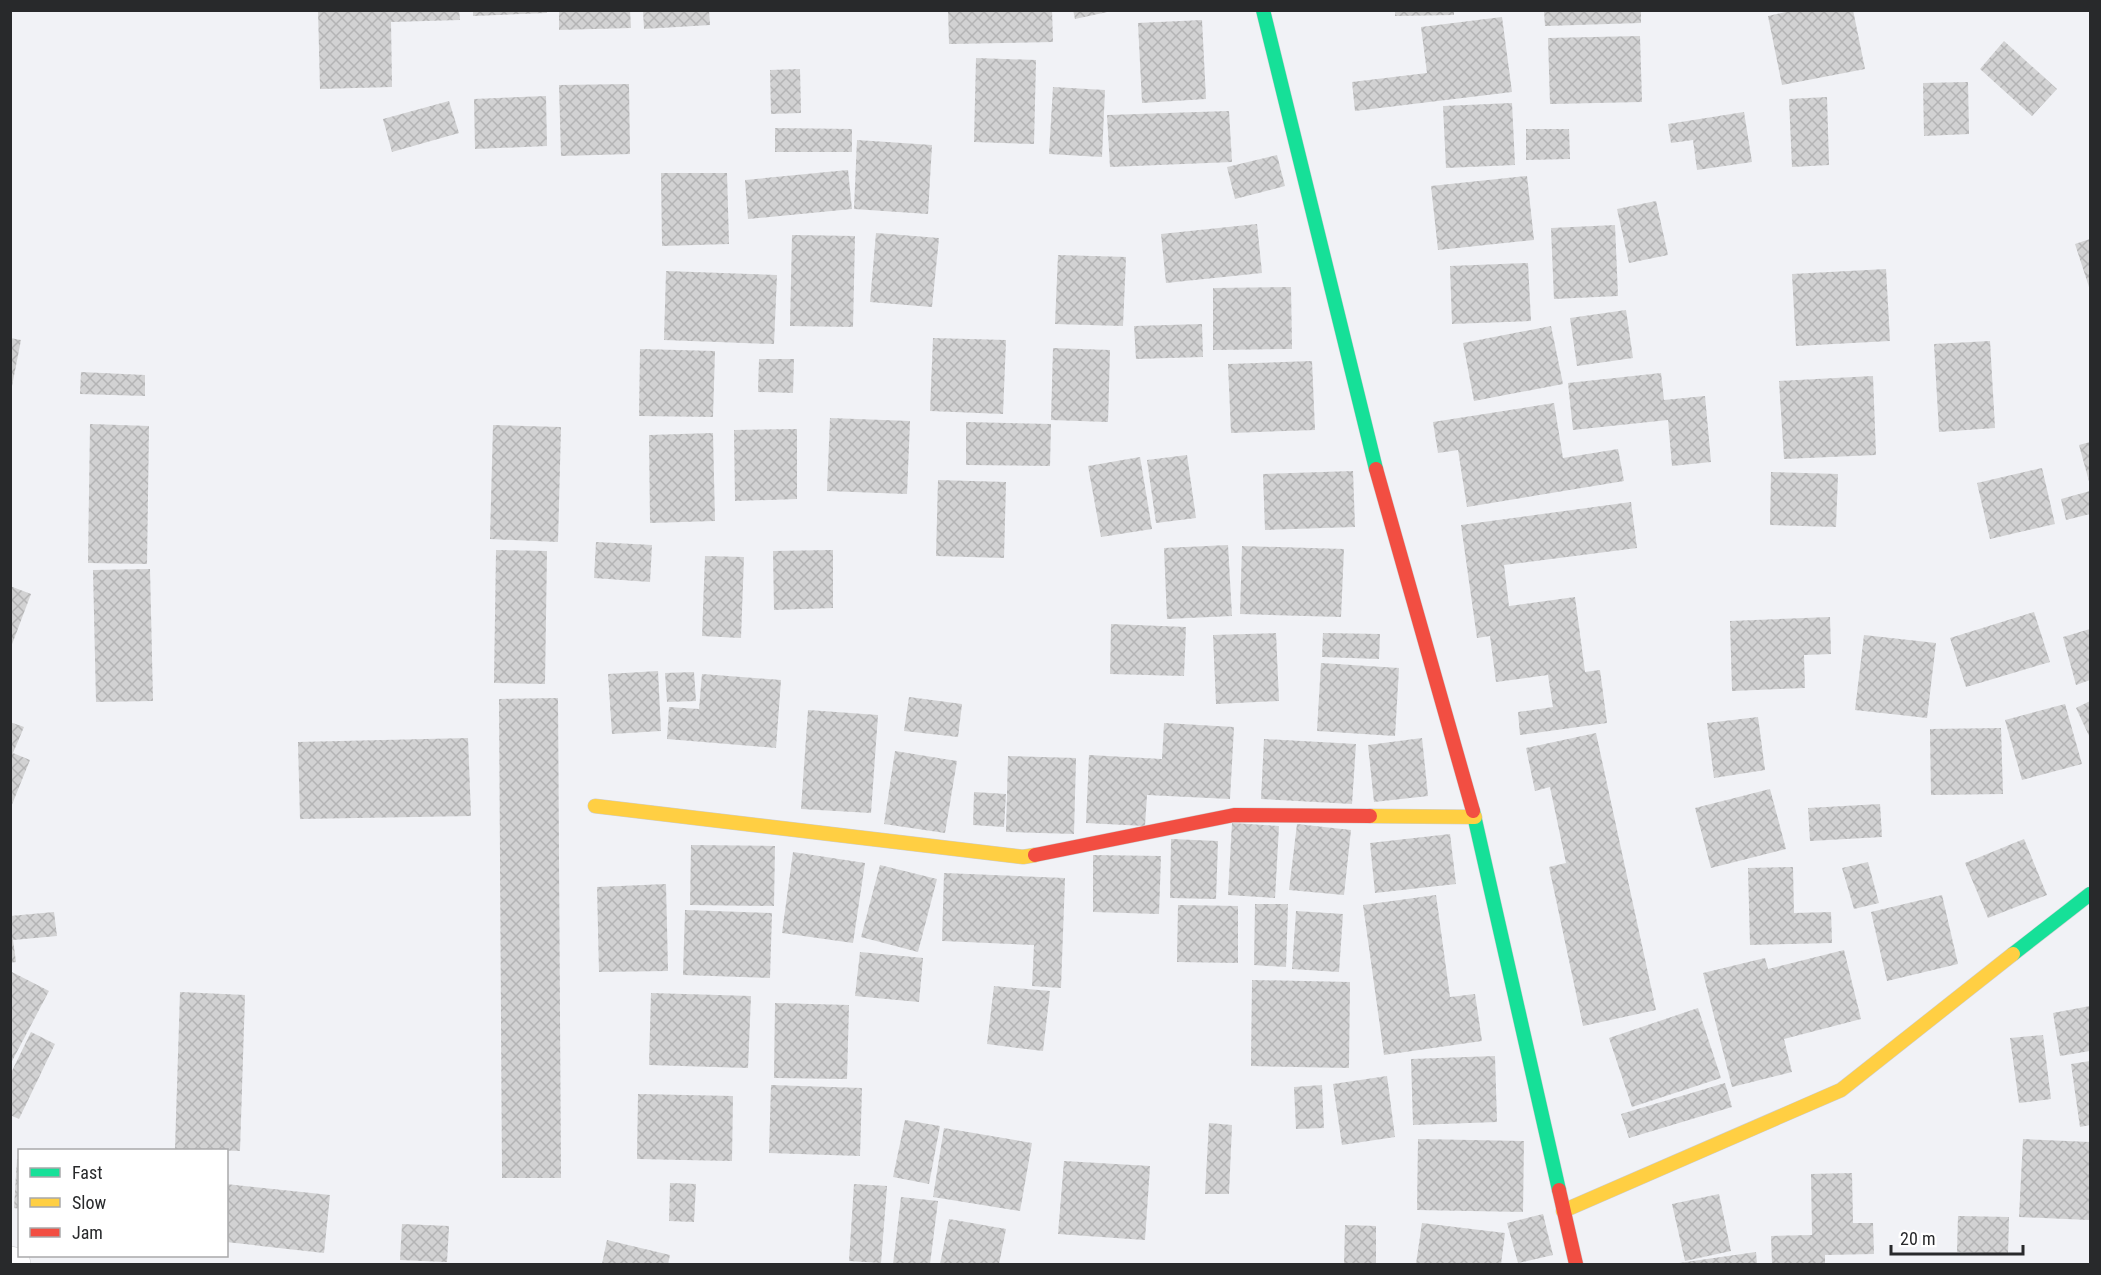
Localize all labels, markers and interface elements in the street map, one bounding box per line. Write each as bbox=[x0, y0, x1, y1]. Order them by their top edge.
legend bbox=[18, 1149, 228, 1257]
text: Fast bbox=[72, 1162, 103, 1183]
text: Slow bbox=[72, 1192, 107, 1213]
scale bar bbox=[1891, 1218, 2023, 1256]
text: Jam bbox=[72, 1222, 103, 1243]
text: 20 m bbox=[1900, 1228, 1935, 1249]

